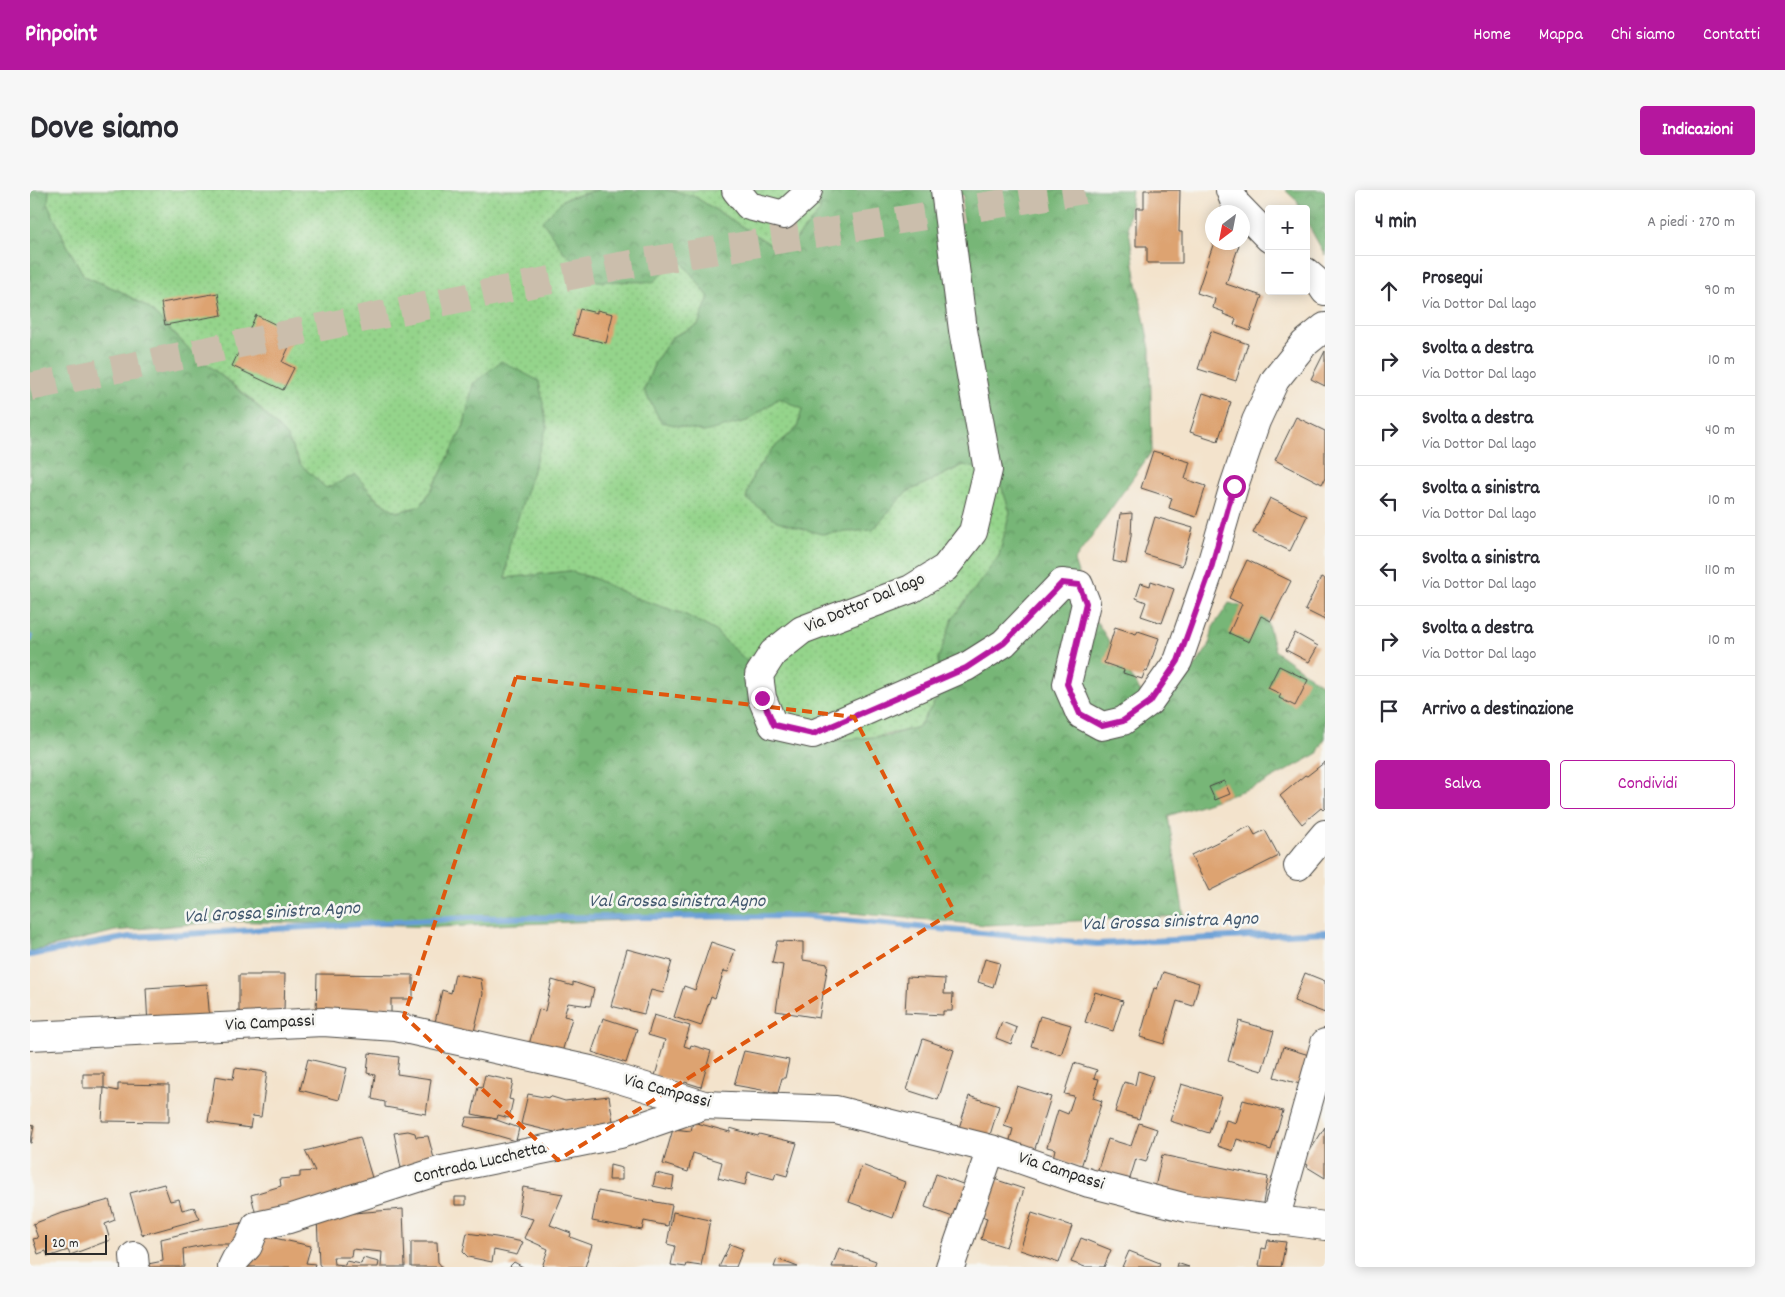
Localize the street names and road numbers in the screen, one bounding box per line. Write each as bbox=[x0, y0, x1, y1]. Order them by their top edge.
street label: Via Dottor Dal lago bbox=[801, 567, 929, 641]
street label: Via Campassi bbox=[225, 1009, 315, 1039]
street label: Via Campassi bbox=[621, 1068, 713, 1116]
street label: Contrada Lucchetta bbox=[411, 1136, 549, 1191]
street label: Via Campassi bbox=[1015, 1146, 1107, 1198]

